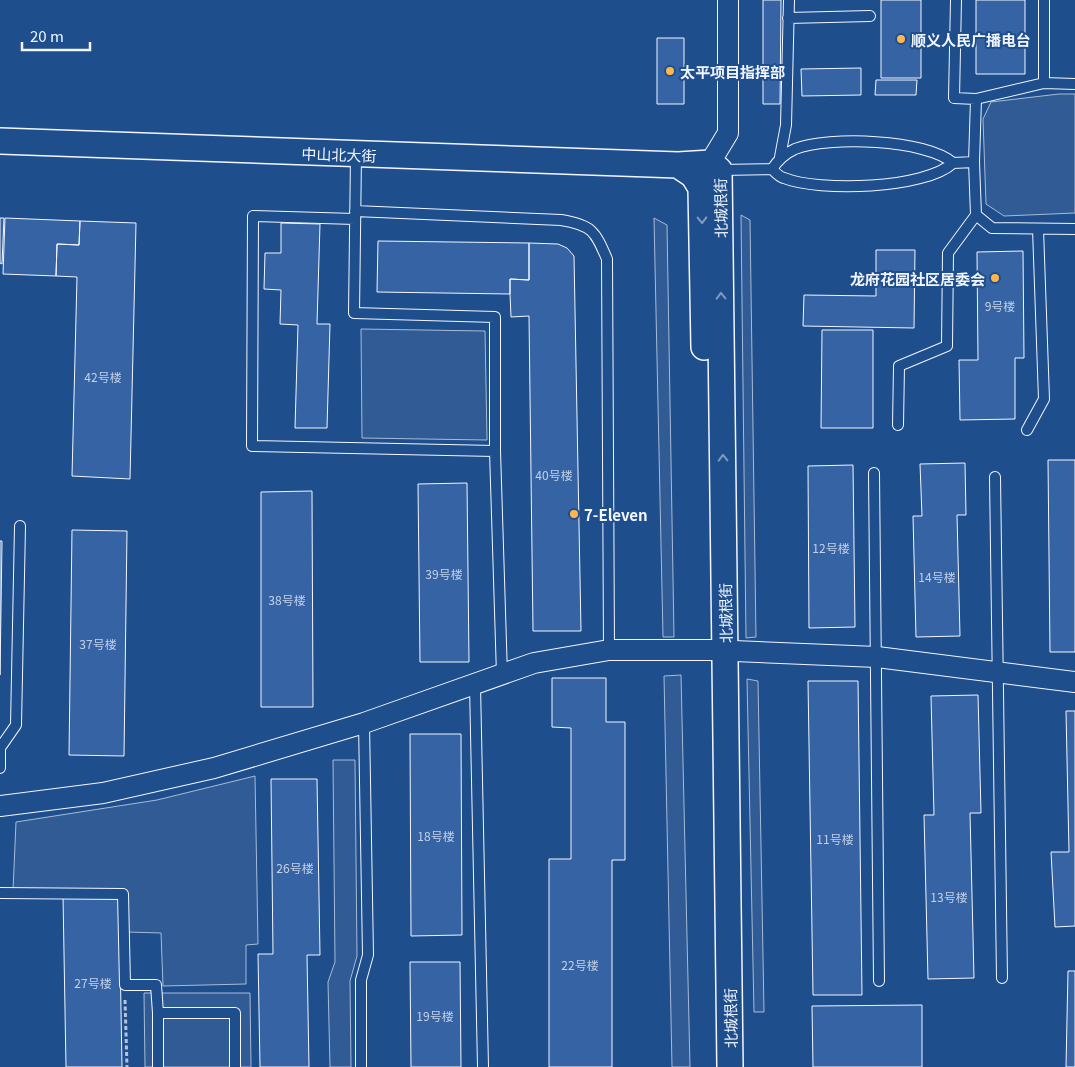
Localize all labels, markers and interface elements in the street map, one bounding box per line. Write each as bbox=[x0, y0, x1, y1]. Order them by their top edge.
scale bar bbox=[22, 20, 90, 52]
text: 20 m bbox=[30, 25, 64, 46]
place label: 顺义人民广播电台 bbox=[911, 29, 1031, 50]
marker: 顺义人民广播电台 bbox=[895, 33, 907, 45]
place label: 太平项目指挥部 bbox=[680, 61, 785, 82]
marker: 太平项目指挥部 bbox=[664, 65, 676, 77]
street label: 中山北大街 bbox=[301, 142, 377, 166]
street label: 北城根街 bbox=[709, 178, 731, 238]
one-way arrow bbox=[696, 217, 707, 225]
place label: 龙府花园社区居委会 bbox=[850, 268, 985, 289]
marker: 龙府花园社区居委会 bbox=[989, 272, 1001, 284]
one-way arrow bbox=[716, 292, 726, 300]
house number: 9号楼 bbox=[985, 297, 1015, 314]
house number: 42号楼 bbox=[84, 368, 122, 385]
one-way arrow bbox=[718, 454, 728, 462]
house number: 40号楼 bbox=[535, 466, 573, 483]
place label: 7-Eleven bbox=[584, 504, 648, 525]
marker: 7-Eleven bbox=[568, 508, 580, 520]
house number: 12号楼 bbox=[812, 539, 850, 556]
house number: 39号楼 bbox=[425, 565, 463, 582]
house number: 14号楼 bbox=[918, 568, 956, 585]
street label: 北城根街 bbox=[714, 583, 736, 643]
house number: 38号楼 bbox=[268, 591, 306, 608]
house number: 37号楼 bbox=[79, 635, 117, 652]
house number: 18号楼 bbox=[417, 827, 455, 844]
house number: 11号楼 bbox=[816, 830, 854, 847]
house number: 26号楼 bbox=[276, 859, 314, 876]
house number: 13号楼 bbox=[930, 888, 968, 905]
house number: 22号楼 bbox=[561, 956, 599, 973]
house number: 27号楼 bbox=[74, 974, 112, 991]
street label: 北城根街 bbox=[719, 988, 741, 1048]
house number: 19号楼 bbox=[416, 1007, 454, 1024]

